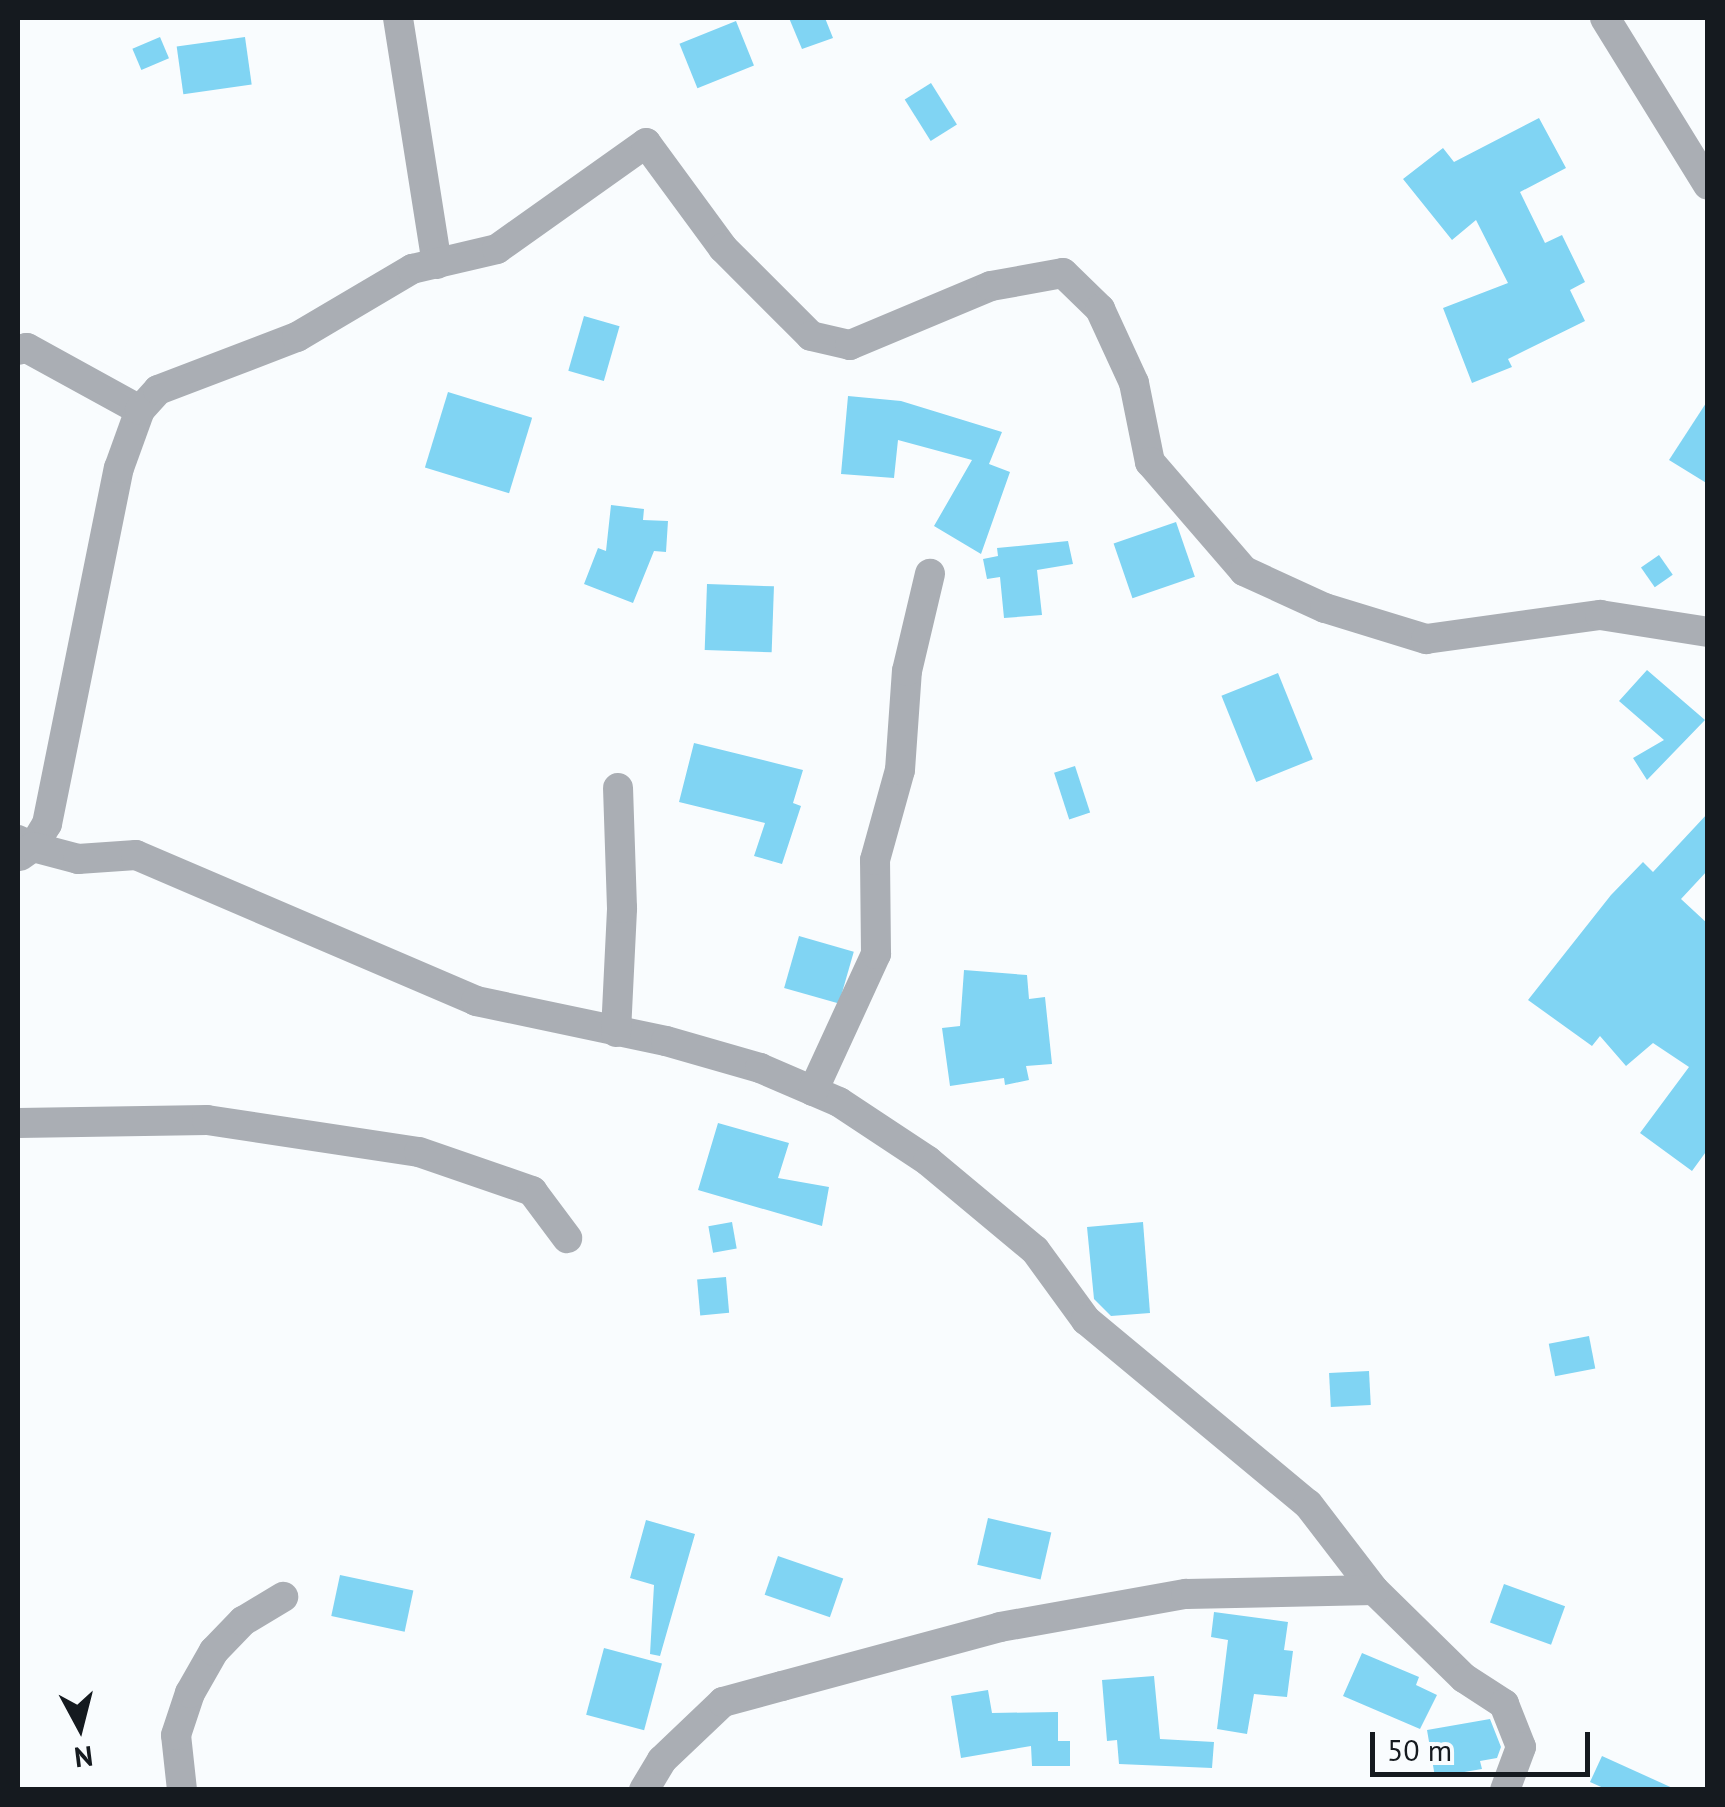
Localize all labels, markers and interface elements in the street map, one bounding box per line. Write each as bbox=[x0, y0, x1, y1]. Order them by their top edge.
north arrow bbox=[30, 1677, 130, 1777]
scale bar bbox=[1375, 1712, 1595, 1774]
text: 50 m bbox=[1387, 1730, 1452, 1769]
text: N bbox=[72, 1738, 95, 1777]

